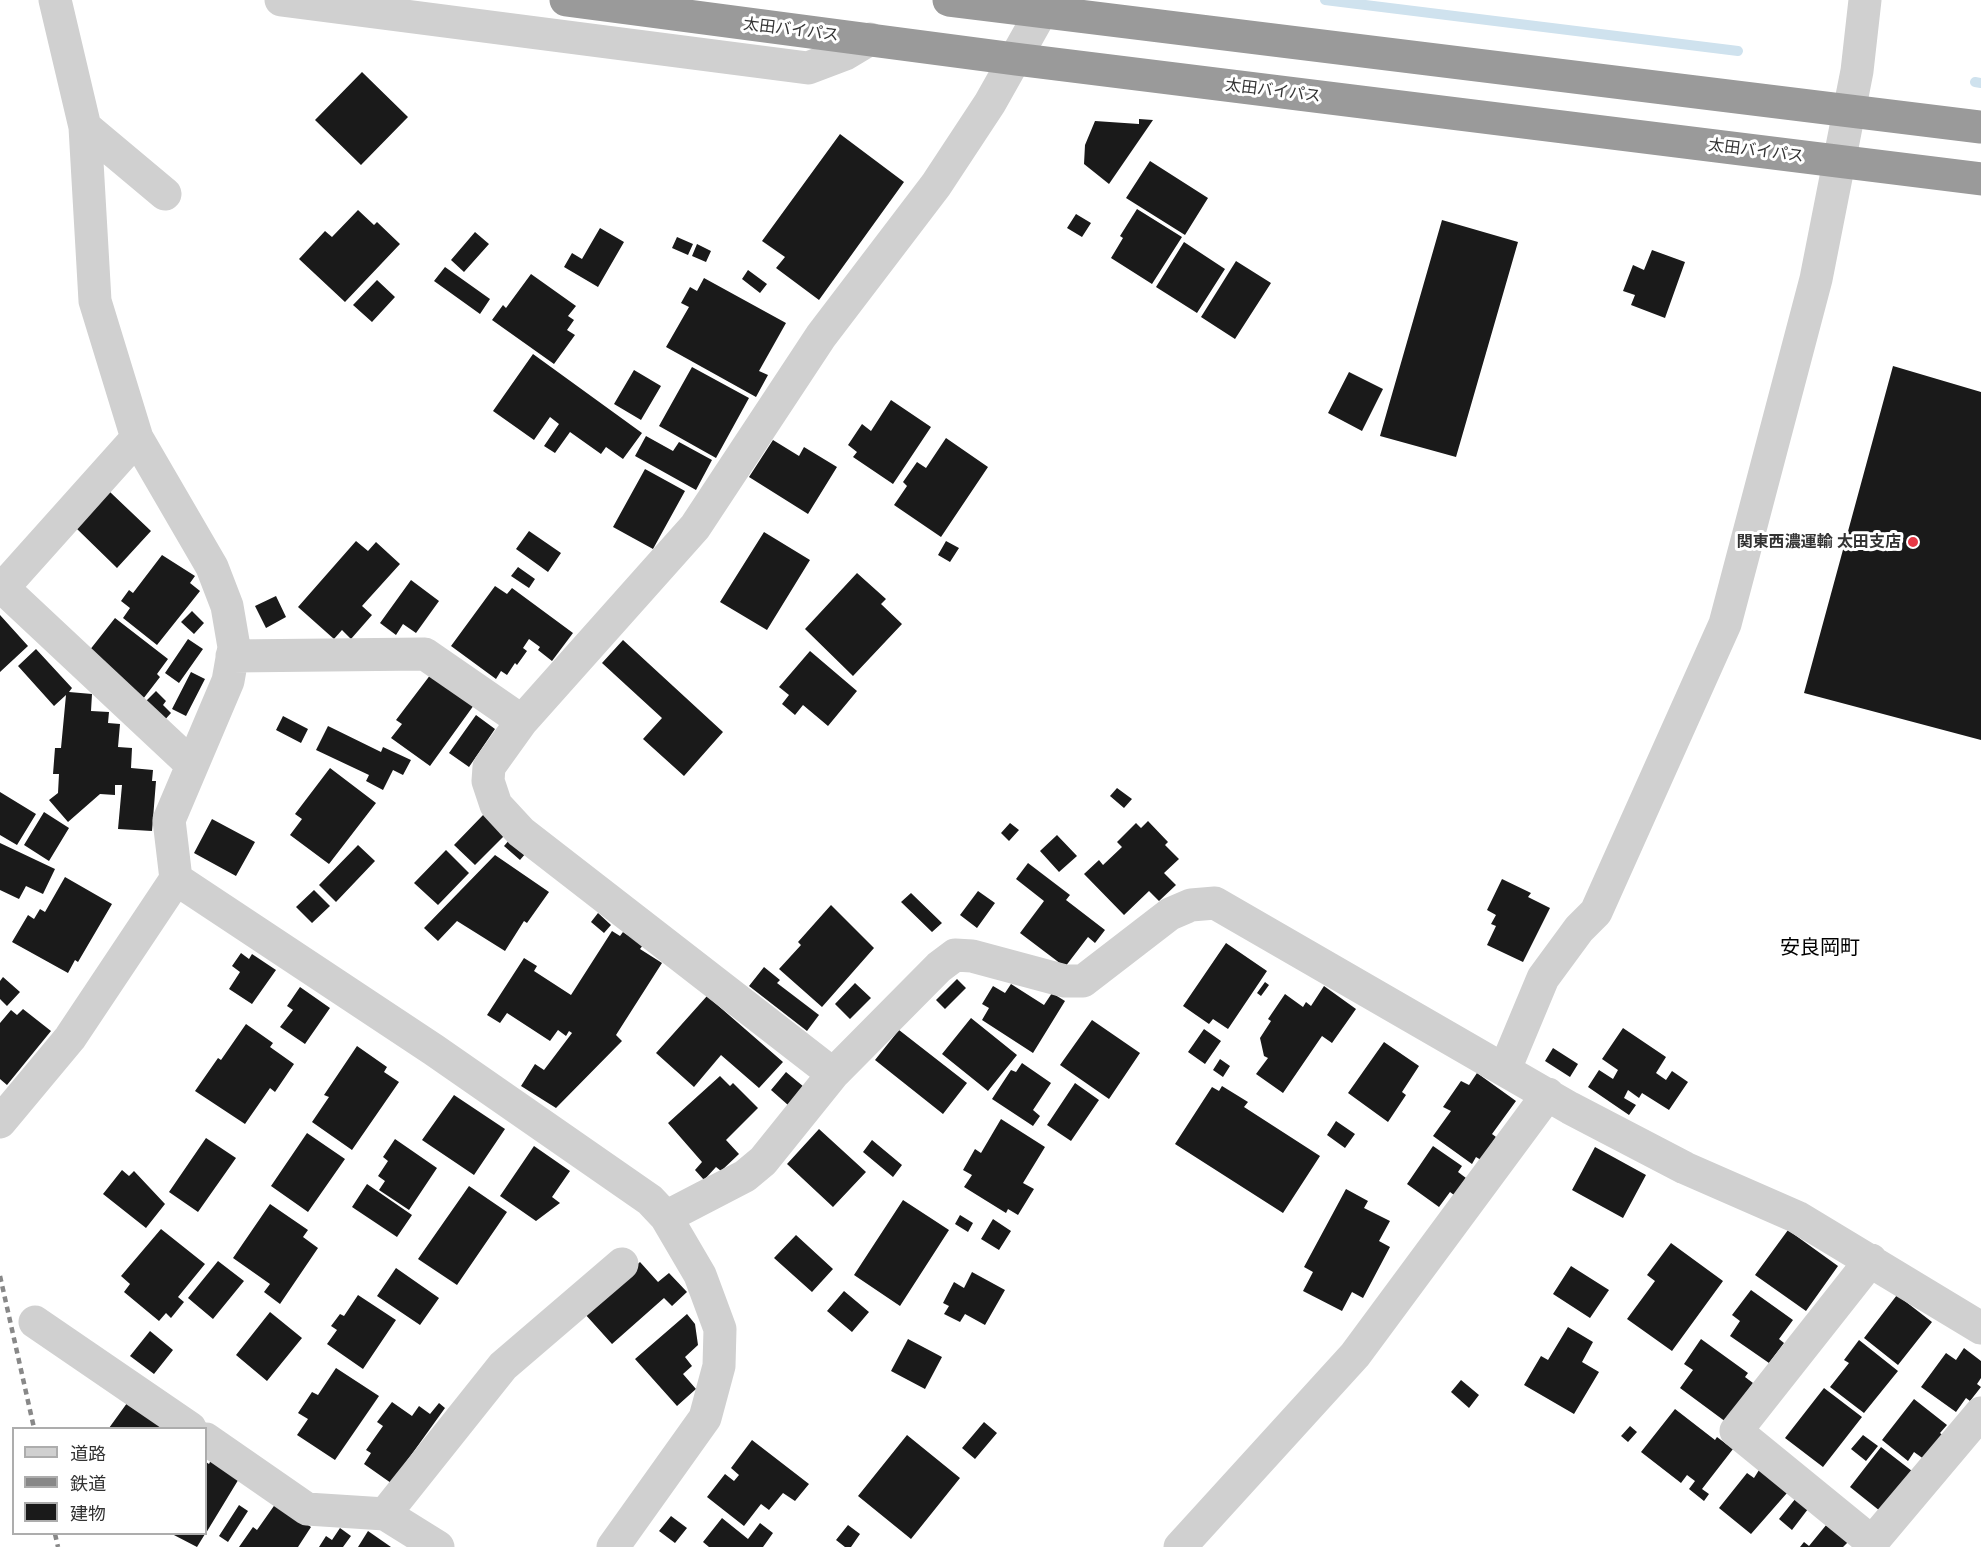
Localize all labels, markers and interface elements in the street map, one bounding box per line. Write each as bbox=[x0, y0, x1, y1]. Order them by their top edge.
street label: 太田バイパス bbox=[742, 15, 840, 45]
street label: 太田バイパス bbox=[1224, 76, 1322, 106]
street label: 太田バイパス bbox=[1707, 136, 1805, 166]
place label: 関東西濃運輸 太田支店 bbox=[1737, 532, 1901, 552]
marker: 関東西濃運輸 太田支店 bbox=[1906, 535, 1920, 549]
district label: 安良岡町 bbox=[1780, 936, 1860, 960]
legend bbox=[12, 1427, 207, 1535]
text: 道路 bbox=[70, 1441, 106, 1465]
text: 鉄道 bbox=[70, 1471, 106, 1495]
text: 建物 bbox=[70, 1501, 106, 1525]

